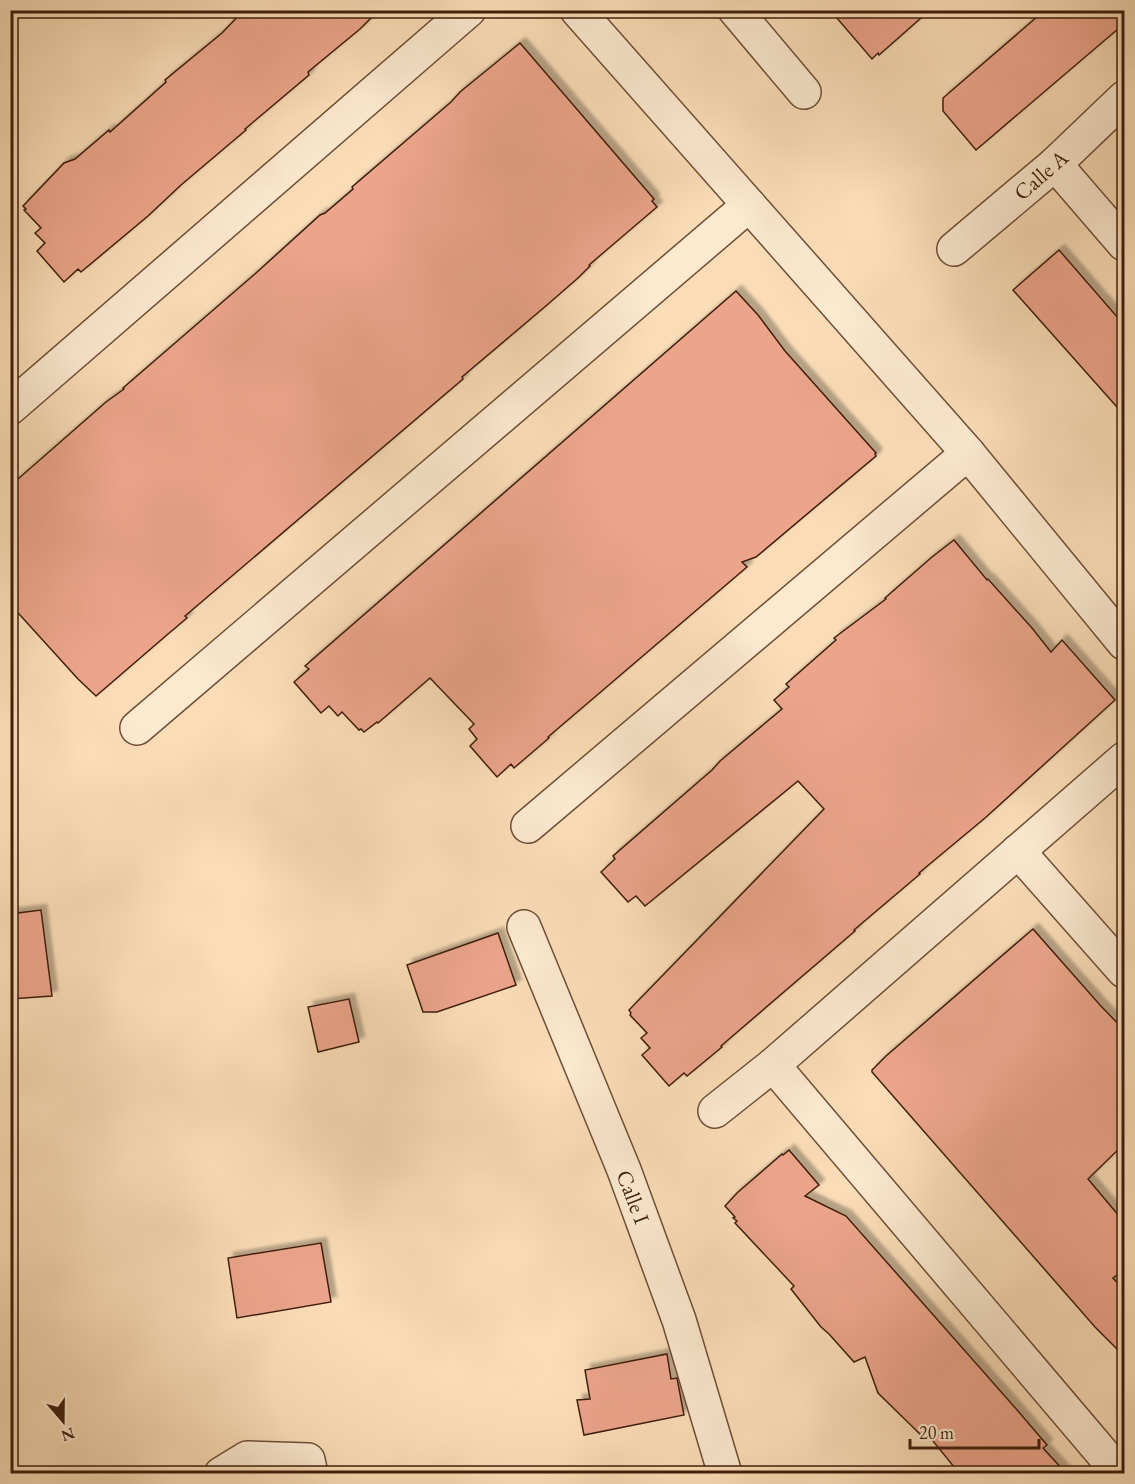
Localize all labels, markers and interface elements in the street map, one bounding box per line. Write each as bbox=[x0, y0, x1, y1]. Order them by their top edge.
street label: Calle A bbox=[1008, 143, 1075, 207]
street label: Calle I bbox=[610, 1166, 657, 1229]
north arrow bbox=[33, 1391, 93, 1451]
scale bar bbox=[910, 1412, 1039, 1450]
text: 20 m bbox=[919, 1421, 954, 1444]
text: N bbox=[58, 1423, 78, 1447]

